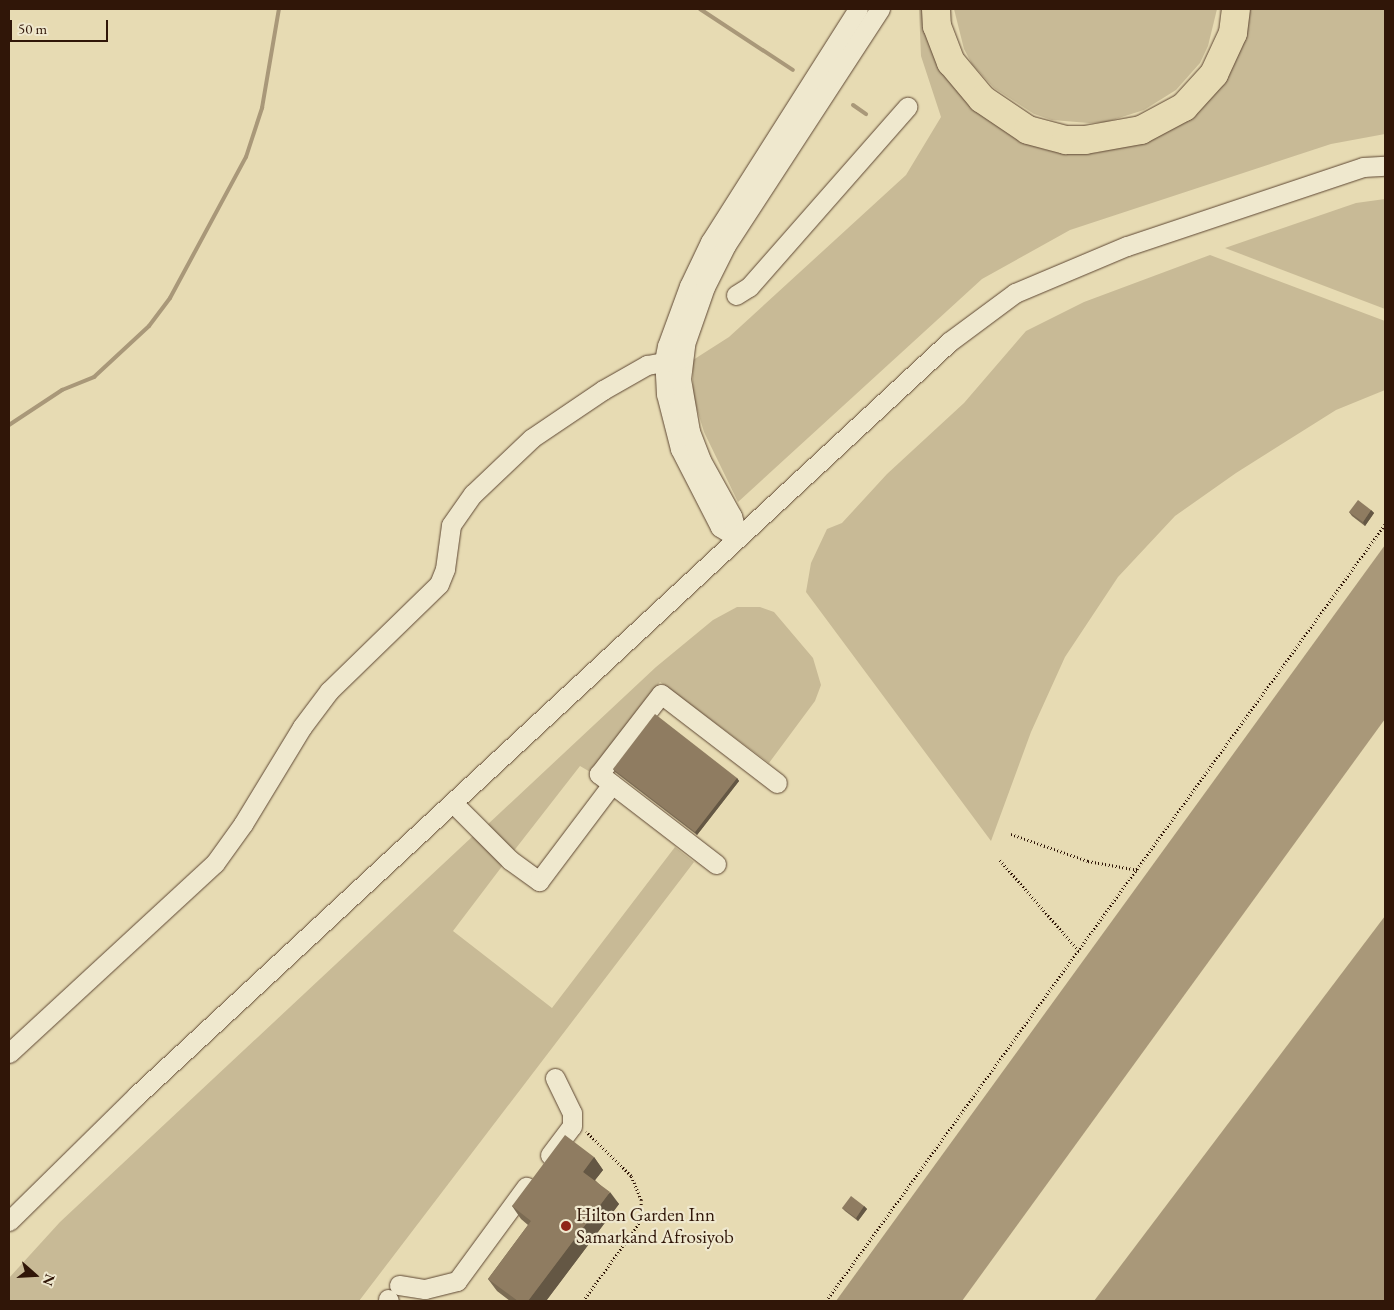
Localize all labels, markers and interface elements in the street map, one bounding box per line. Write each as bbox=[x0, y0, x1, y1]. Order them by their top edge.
scale bar bbox=[12, 10, 110, 42]
text: 50 m bbox=[18, 19, 47, 38]
place label: Hilton Garden Inn Samarkand Afrosiyob bbox=[576, 1204, 734, 1248]
marker: Hilton Garden Inn Samarkand Afrosiyob bbox=[560, 1220, 572, 1232]
north arrow bbox=[10, 1250, 60, 1300]
text: N bbox=[39, 1272, 60, 1288]

